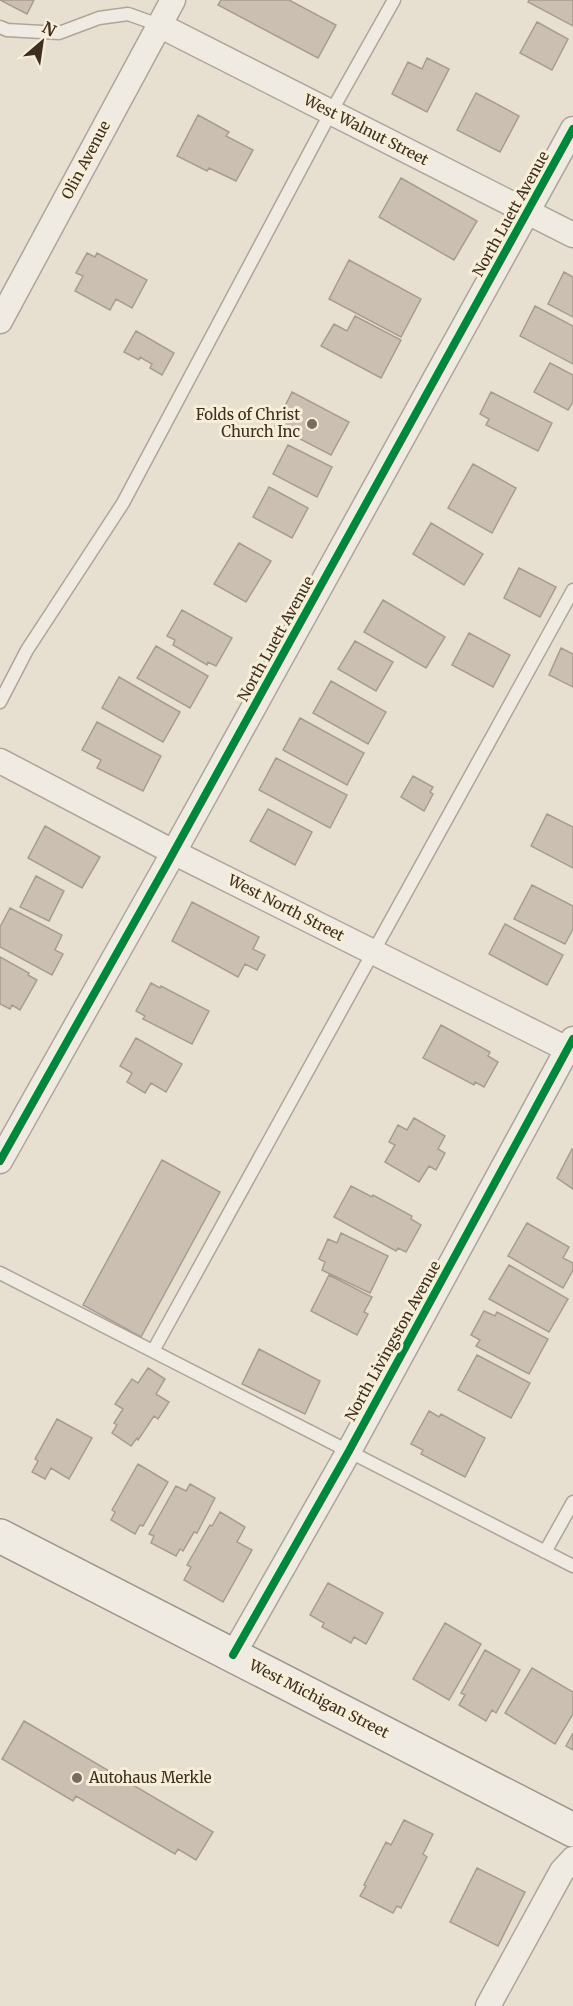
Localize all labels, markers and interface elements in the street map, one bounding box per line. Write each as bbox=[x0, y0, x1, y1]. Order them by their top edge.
north arrow bbox=[12, 12, 72, 72]
text: N bbox=[39, 17, 60, 41]
street label: West Walnut Street bbox=[300, 89, 432, 169]
street label: Olin Avenue bbox=[57, 117, 114, 202]
street label: North Luett Avenue bbox=[468, 148, 553, 280]
place label: Folds of Christ Church Inc bbox=[196, 405, 300, 441]
marker: Folds of Christ Church Inc bbox=[305, 417, 319, 431]
street label: North Luett Avenue bbox=[233, 573, 318, 705]
street label: West North Street bbox=[224, 870, 348, 945]
street label: North Livingston Avenue bbox=[341, 1257, 445, 1424]
street label: West Michigan Street bbox=[245, 1655, 392, 1742]
place label: Autohaus Merkle bbox=[88, 1768, 212, 1787]
marker: Autohaus Merkle bbox=[70, 1771, 84, 1785]

